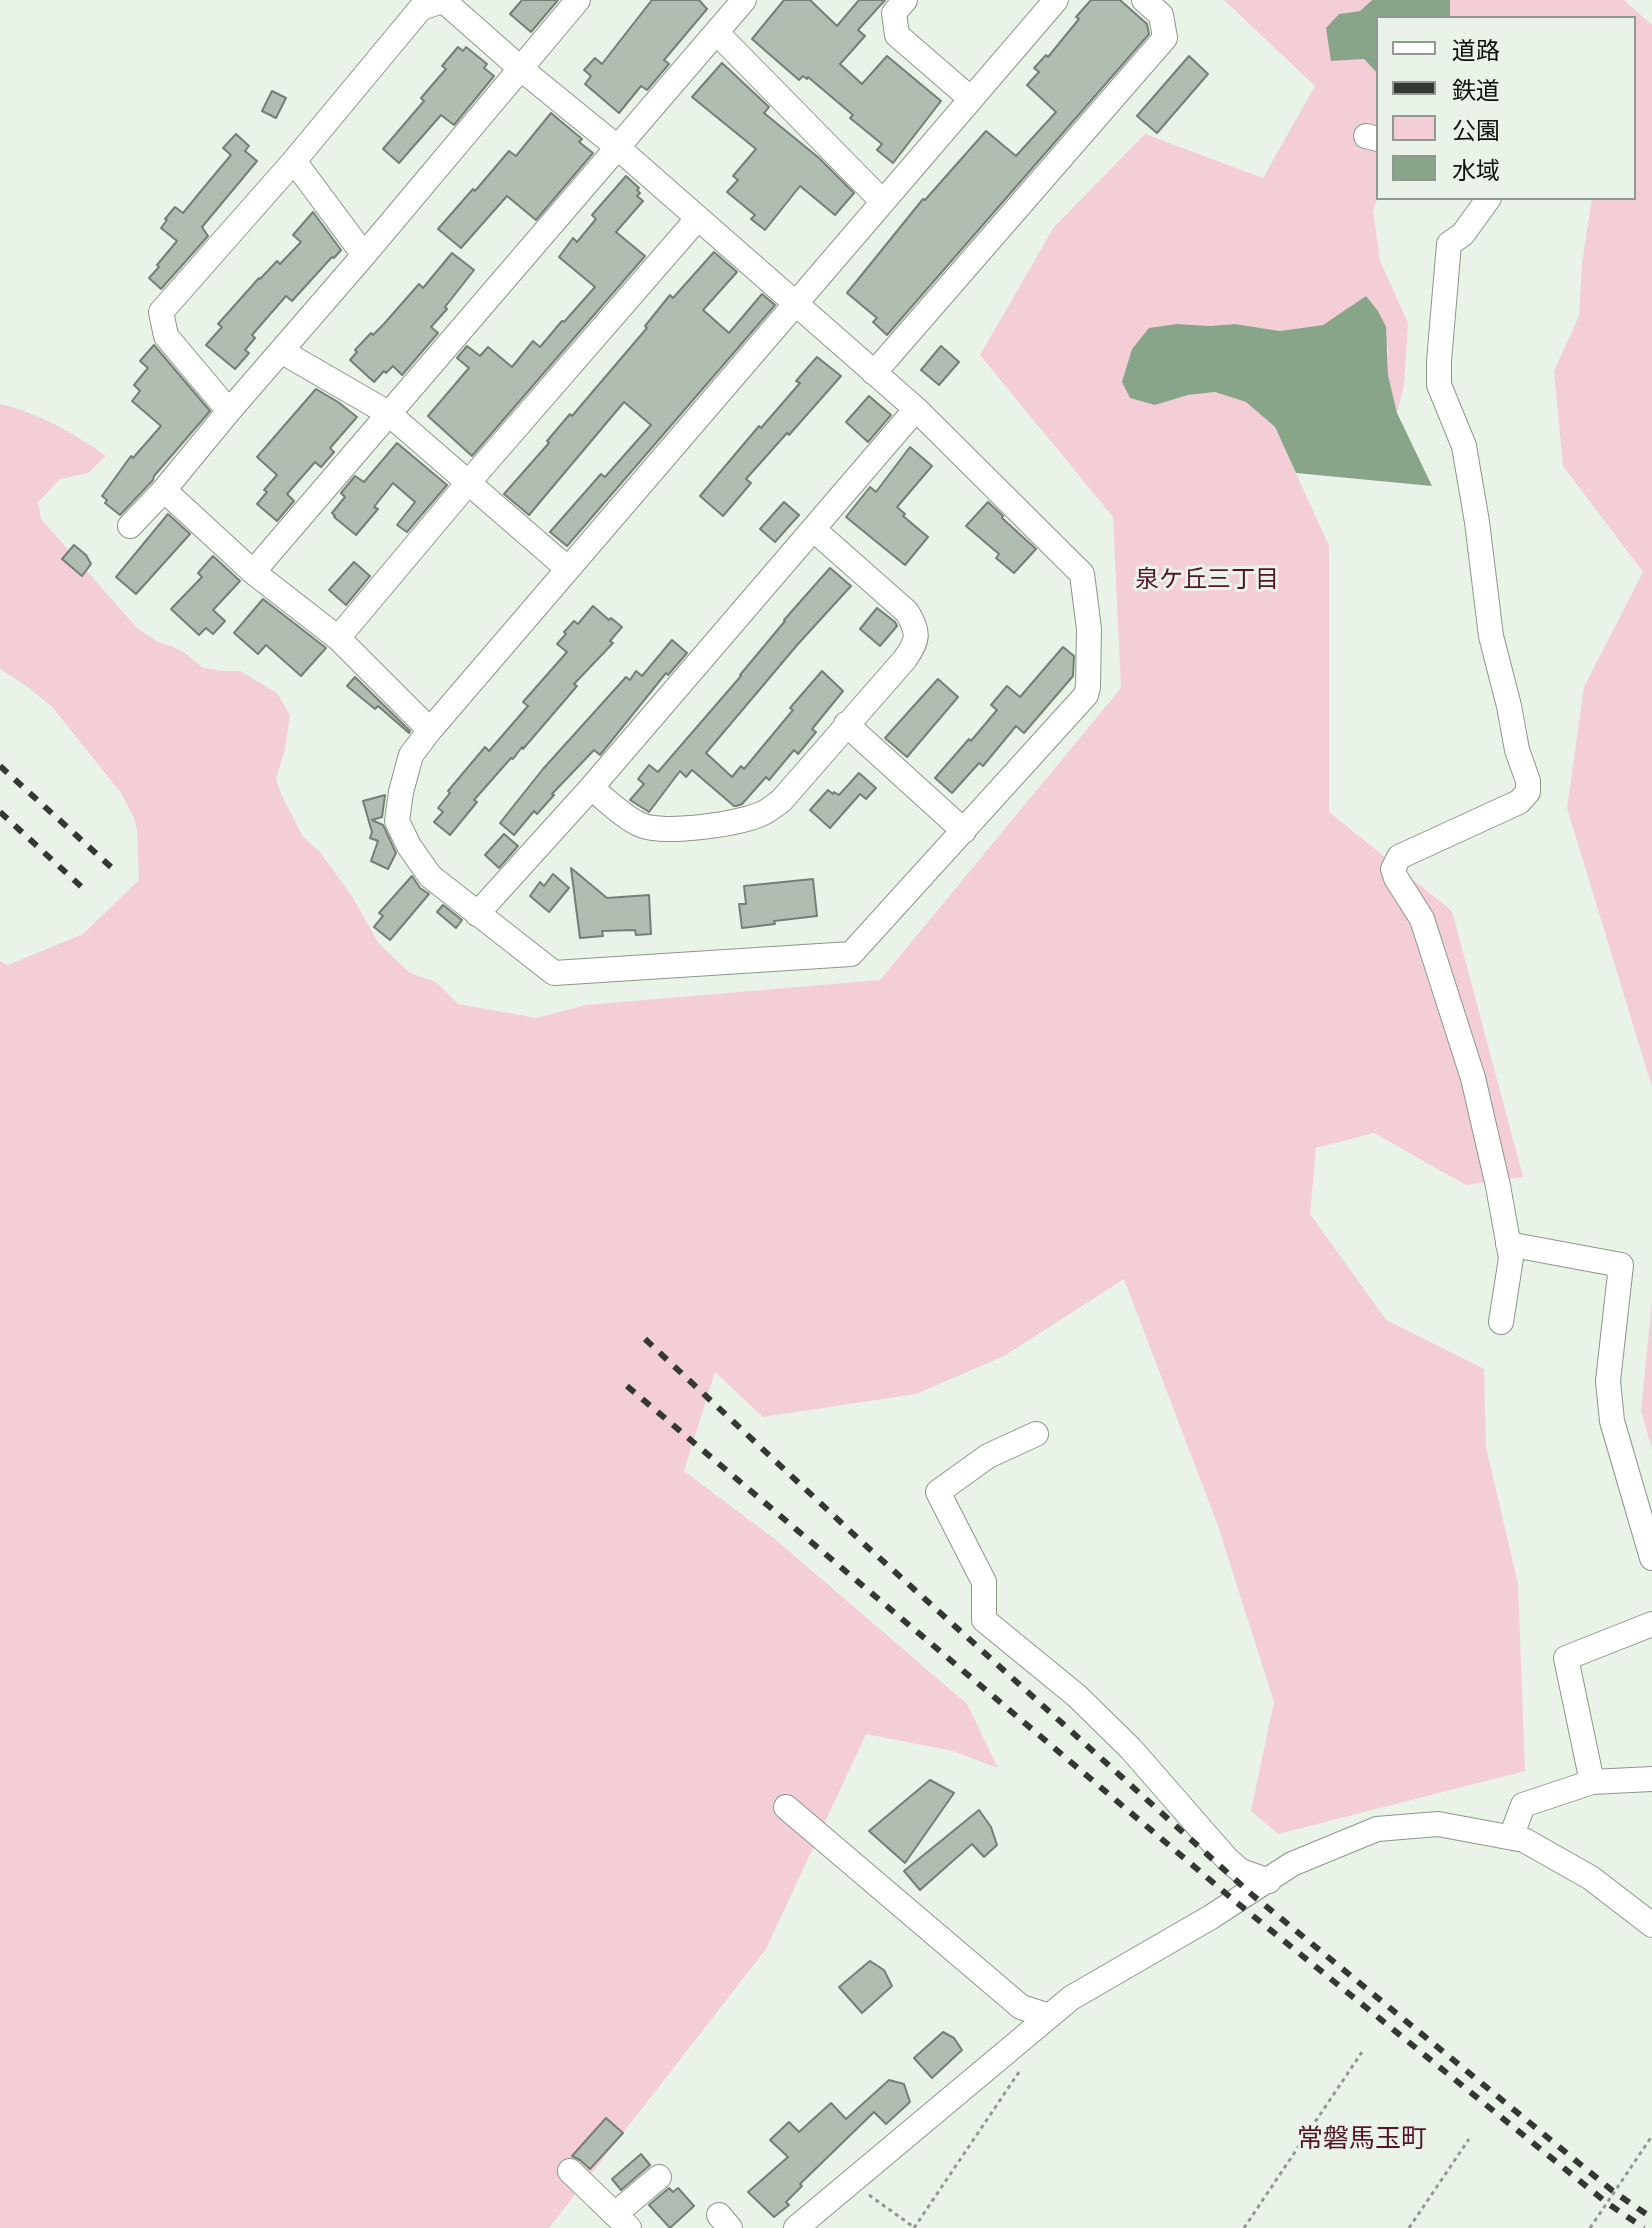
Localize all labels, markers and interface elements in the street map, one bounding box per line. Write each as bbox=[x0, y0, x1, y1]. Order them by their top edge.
legend bbox=[1376, 16, 1636, 200]
text: 道路 bbox=[1452, 35, 1500, 64]
text: 鉄道 bbox=[1452, 75, 1500, 104]
text: 公園 bbox=[1452, 115, 1500, 144]
text: 水域 bbox=[1452, 155, 1500, 184]
district label: 泉ケ丘三丁目 bbox=[1135, 565, 1279, 593]
district label: 常磐馬玉町 bbox=[1297, 2122, 1427, 2154]

